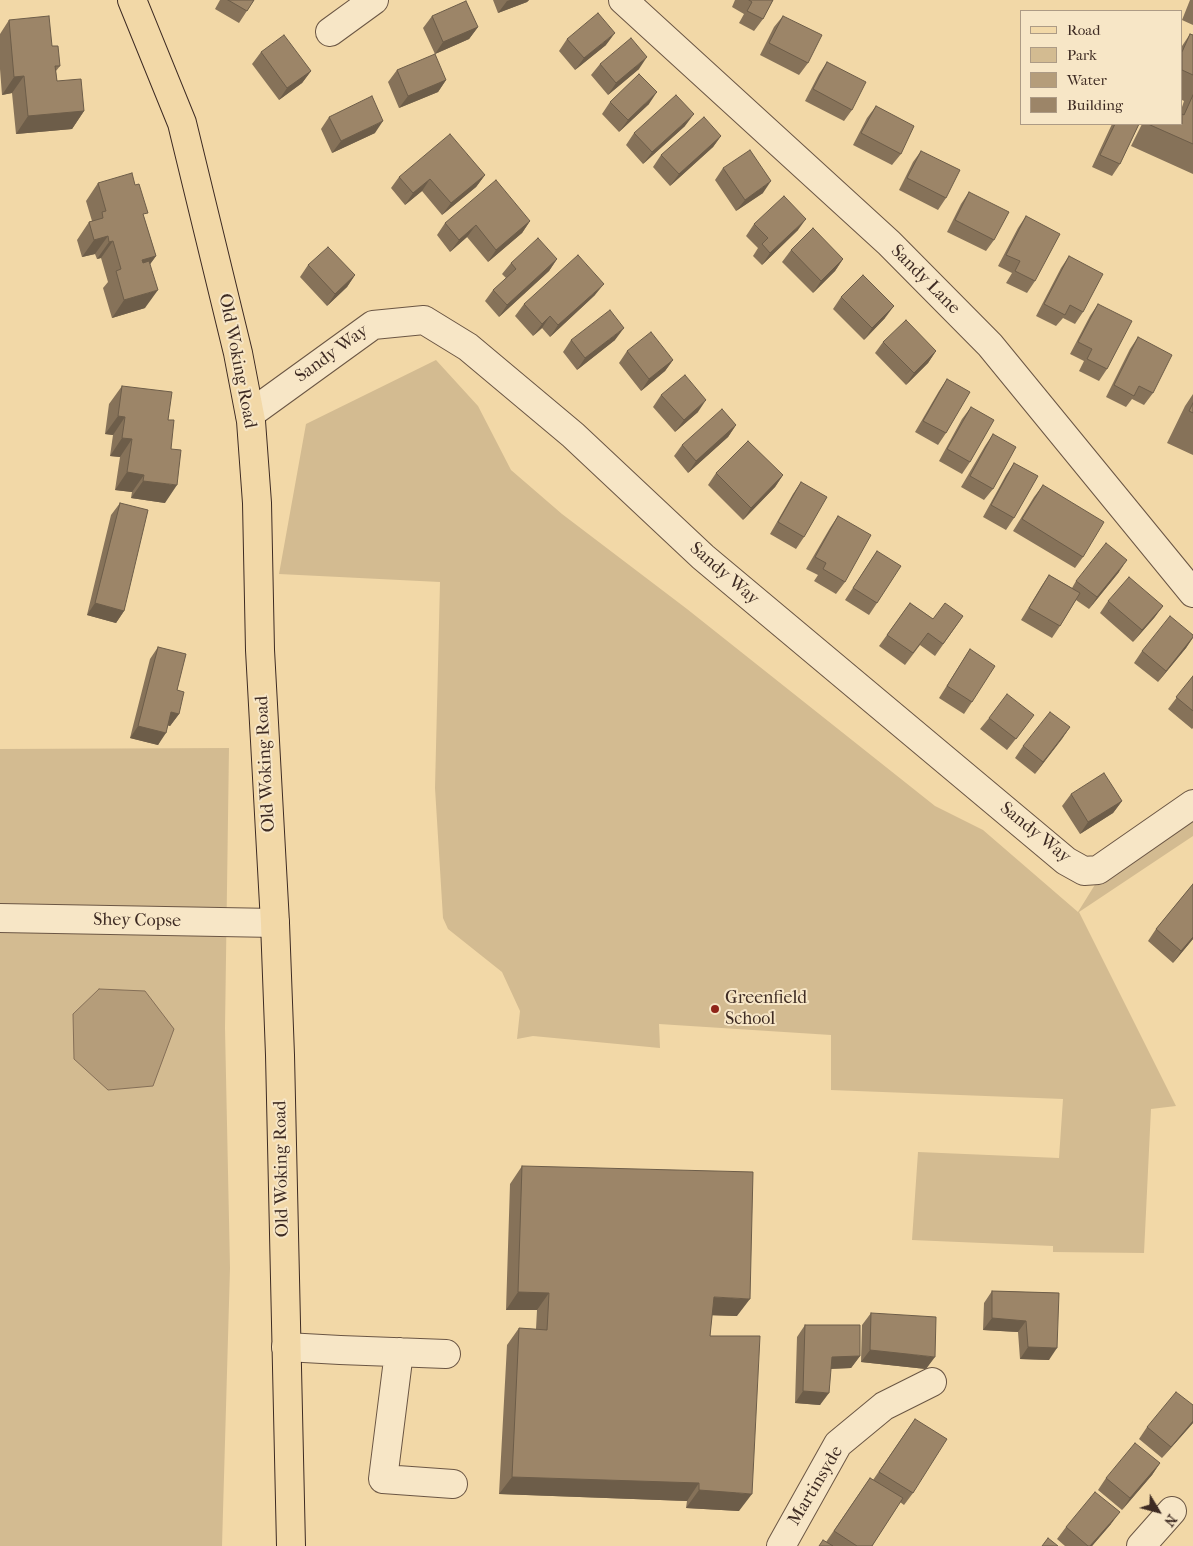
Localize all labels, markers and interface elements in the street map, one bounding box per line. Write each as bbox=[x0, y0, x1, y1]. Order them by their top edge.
legend bbox=[1020, 10, 1183, 125]
text: Road bbox=[1067, 21, 1100, 39]
text: Park bbox=[1067, 46, 1097, 64]
text: Water bbox=[1067, 71, 1107, 89]
text: Building bbox=[1067, 96, 1123, 114]
street label: Sandy Lane bbox=[886, 241, 964, 319]
street label: Old Woking Road bbox=[213, 292, 261, 430]
street label: Sandy Way bbox=[291, 320, 373, 388]
street label: Sandy Way bbox=[685, 538, 763, 610]
street label: Old Woking Road bbox=[252, 695, 280, 833]
street label: Sandy Way bbox=[995, 798, 1075, 868]
street label: Shey Copse bbox=[93, 909, 181, 933]
place label: Greenfield School bbox=[725, 988, 807, 1030]
marker: Greenfield School bbox=[709, 1003, 721, 1015]
street label: Old Woking Road bbox=[270, 1100, 294, 1238]
street label: Martinsyde bbox=[784, 1442, 848, 1530]
north arrow bbox=[1133, 1486, 1183, 1536]
text: N bbox=[1160, 1511, 1180, 1530]

